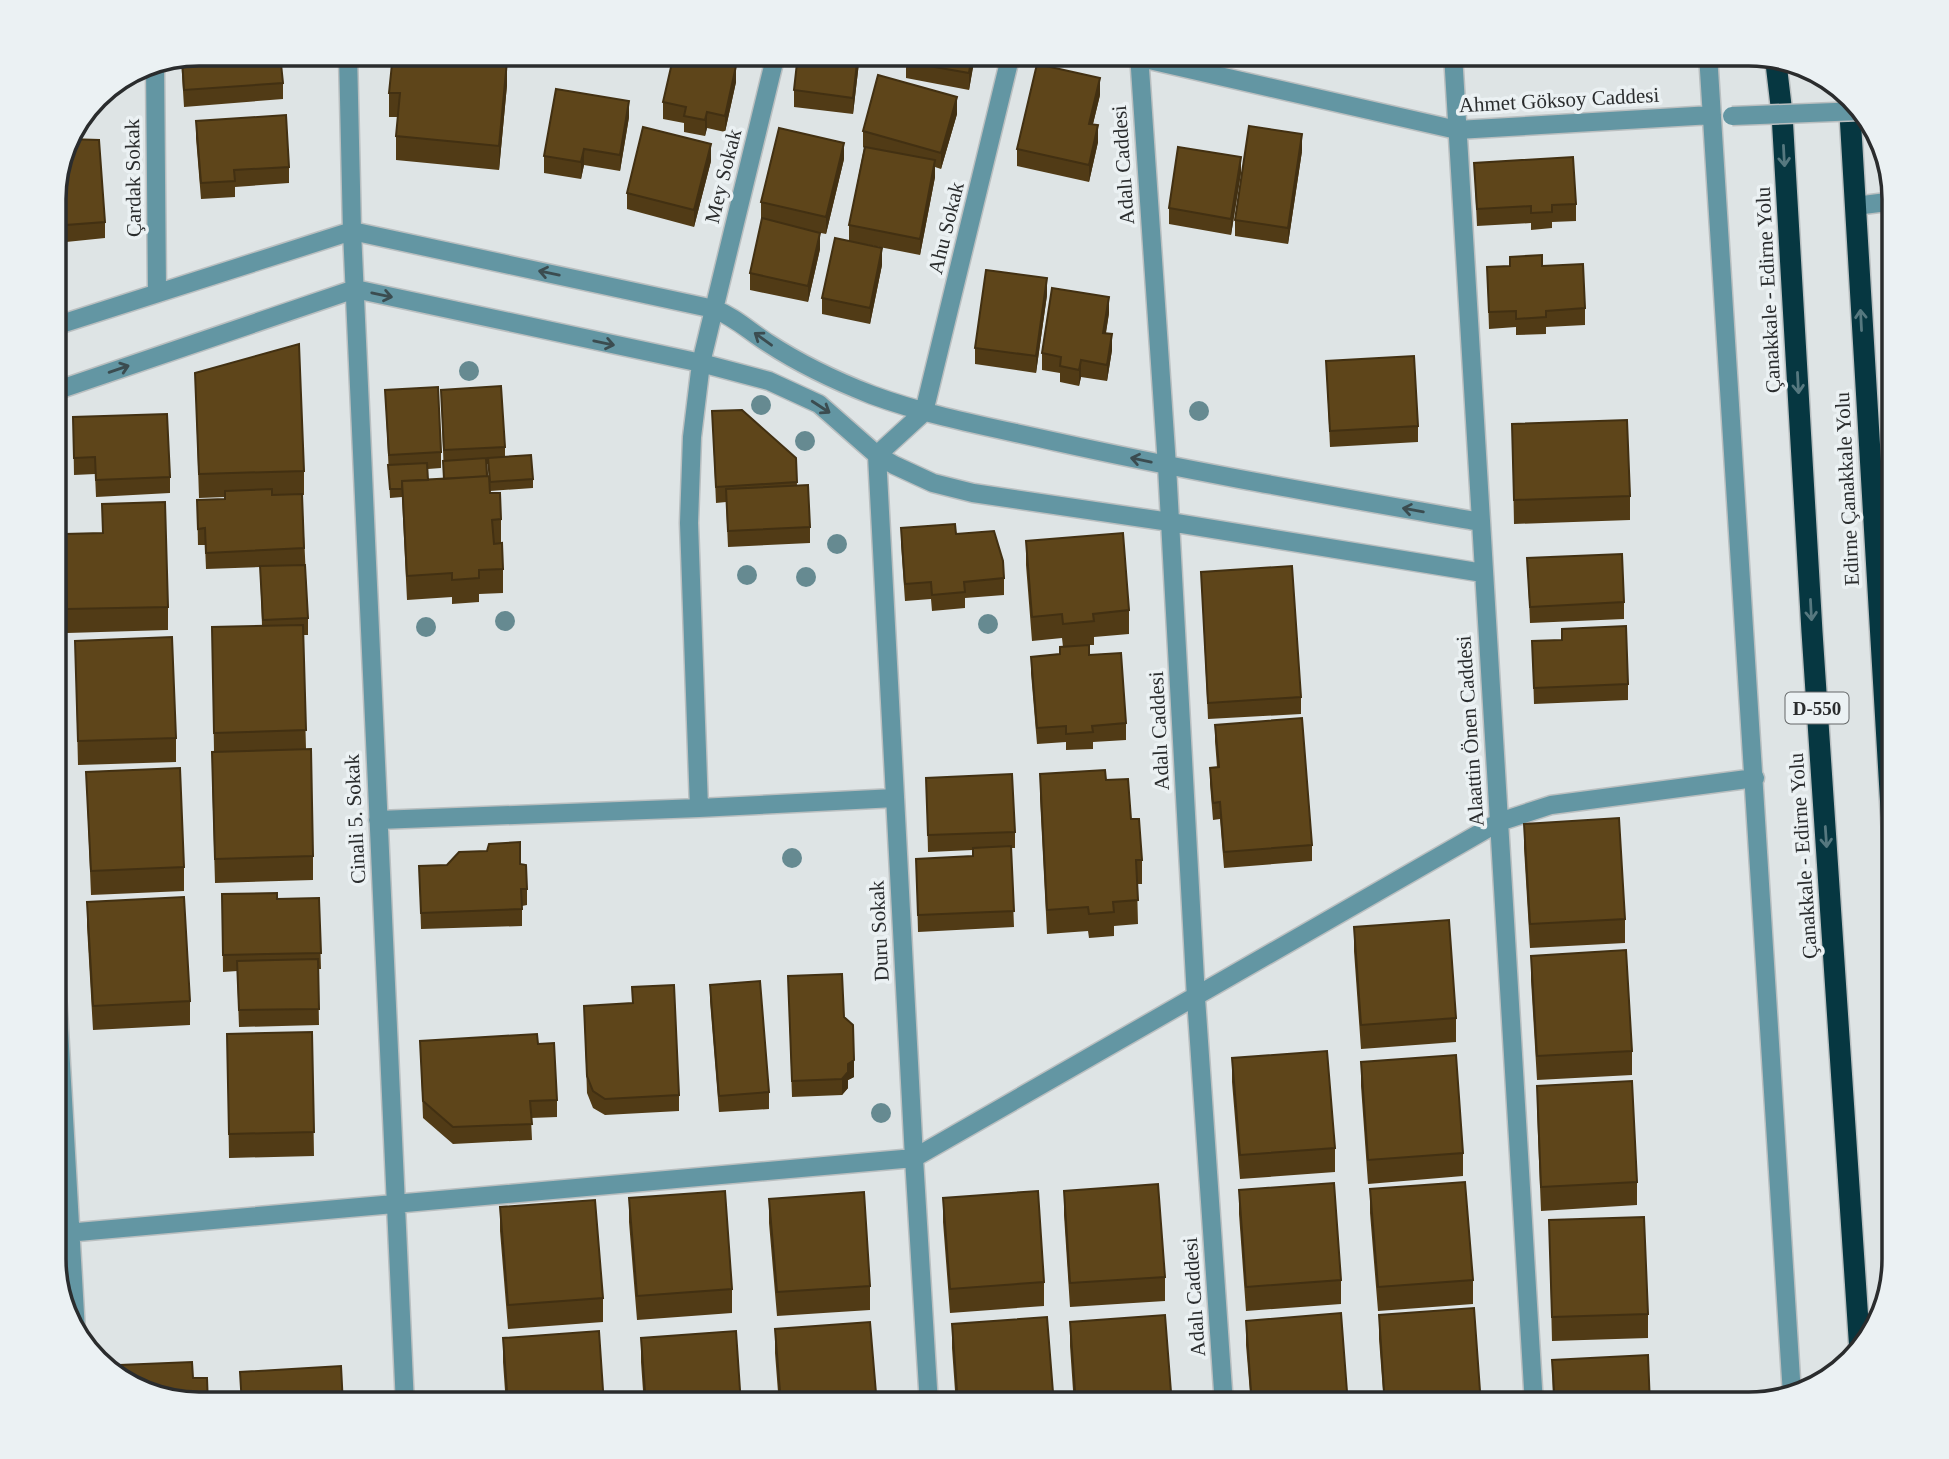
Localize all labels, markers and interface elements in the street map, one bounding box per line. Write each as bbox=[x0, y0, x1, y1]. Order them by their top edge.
street label: Ahmet Göksoy Caddesi bbox=[1458, 83, 1660, 117]
street label: Adalı Caddesi bbox=[1107, 104, 1139, 225]
street label: Çardak Sokak bbox=[120, 118, 146, 237]
street label: Mey Sokak bbox=[700, 126, 746, 226]
one-way arrow bbox=[1778, 144, 1791, 166]
street label: Ahu Sokak bbox=[923, 179, 969, 276]
street label: Çanakkale - Edirne Yolu bbox=[1751, 186, 1785, 394]
one-way arrow bbox=[538, 266, 561, 279]
one-way arrow bbox=[370, 288, 393, 302]
one-way arrow bbox=[1855, 309, 1868, 332]
one-way arrow bbox=[754, 332, 773, 347]
one-way arrow bbox=[592, 336, 615, 350]
one-way arrow bbox=[108, 362, 130, 374]
one-way arrow bbox=[1791, 371, 1804, 394]
street label: Edirne Çanakkale Yolu bbox=[1830, 391, 1864, 587]
one-way arrow bbox=[811, 399, 830, 414]
one-way arrow bbox=[1130, 453, 1153, 466]
one-way arrow bbox=[1402, 503, 1424, 516]
one-way arrow bbox=[1805, 598, 1818, 620]
street label: Alaattin Önen Caddesi bbox=[1451, 635, 1489, 827]
street label: Adalı Caddesi bbox=[1144, 671, 1174, 791]
road number: D-550 bbox=[1786, 692, 1848, 723]
street label: Çanakkale - Edirne Yolu bbox=[1784, 752, 1822, 960]
street label: Cinali 5. Sokak bbox=[340, 753, 370, 885]
one-way arrow bbox=[1820, 825, 1833, 848]
street label: Duru Sokak bbox=[864, 879, 894, 982]
street label: Adalı Caddesi bbox=[1178, 1236, 1210, 1357]

